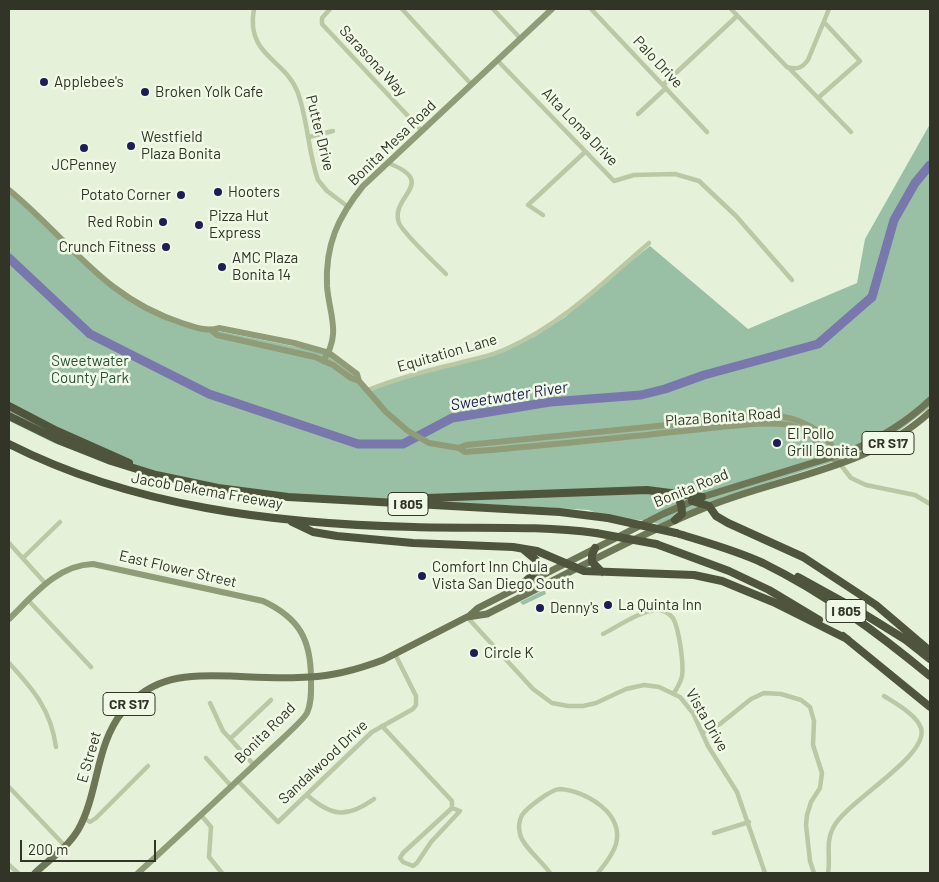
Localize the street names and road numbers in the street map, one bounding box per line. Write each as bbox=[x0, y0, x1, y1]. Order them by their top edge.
street label: Sarasona Way bbox=[336, 22, 410, 100]
street label: Palo Drive bbox=[629, 32, 687, 92]
street label: Alta Loma Drive bbox=[538, 84, 622, 170]
street label: Putter Drive bbox=[302, 93, 338, 173]
street label: Bonita Mesa Road bbox=[344, 96, 440, 190]
street label: Equitation Lane bbox=[395, 330, 499, 376]
street label: Plaza Bonita Road bbox=[664, 404, 782, 430]
road number: CR S17 bbox=[862, 432, 914, 454]
street label: Bonita Road bbox=[651, 465, 731, 511]
street label: Jacob Dekema Freeway bbox=[130, 469, 284, 513]
road number: I 805 bbox=[388, 492, 428, 516]
street label: East Flower Street bbox=[117, 547, 239, 591]
road number: I 805 bbox=[826, 600, 866, 622]
street label: Vista Drive bbox=[682, 685, 732, 755]
road number: CR S17 bbox=[103, 692, 155, 716]
street label: Bonita Road bbox=[231, 699, 299, 767]
street label: Sandalwood Drive bbox=[275, 716, 371, 808]
street label: E Street bbox=[73, 729, 105, 785]

